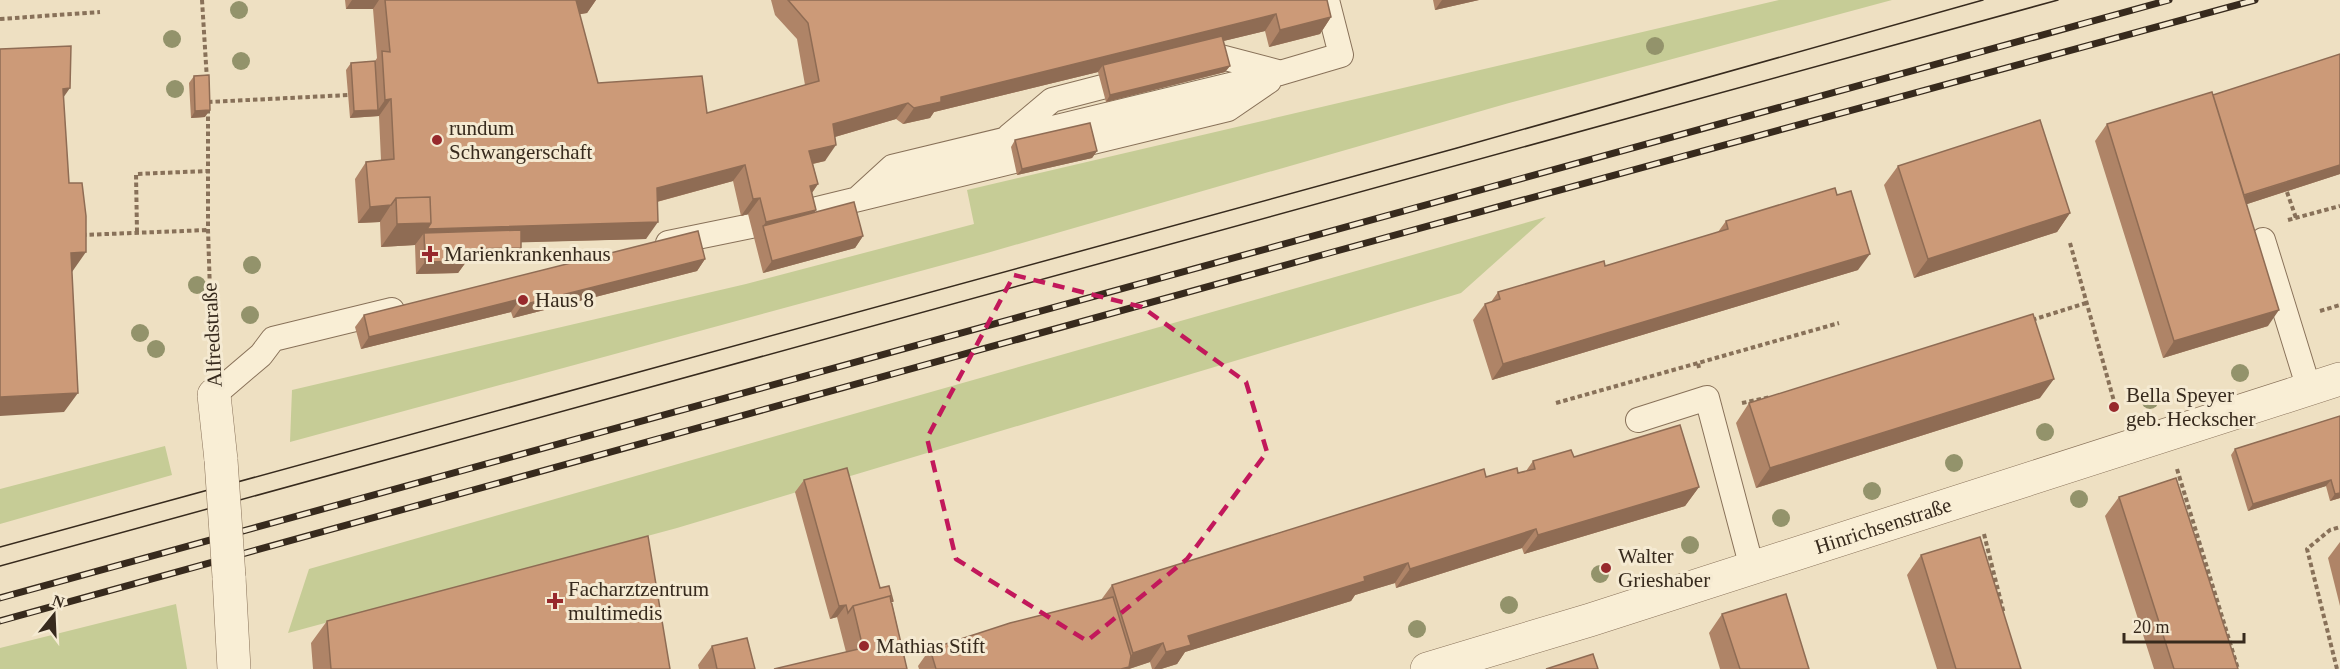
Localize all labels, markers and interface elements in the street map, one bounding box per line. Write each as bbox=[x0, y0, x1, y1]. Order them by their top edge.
place label: rundum Schwangerschaft bbox=[449, 116, 593, 164]
marker: rundum Schwangerschaft bbox=[430, 133, 444, 147]
place label: Marienkrankenhaus bbox=[444, 242, 611, 266]
marker: Marienkrankenhaus bbox=[421, 245, 439, 263]
street label: Alfredstraße bbox=[197, 282, 227, 388]
place label: Haus 8 bbox=[535, 288, 594, 312]
marker: Haus 8 bbox=[516, 293, 530, 307]
place label: Bella Speyer geb. Heckscher bbox=[2126, 383, 2255, 431]
marker: Bella Speyer geb. Heckscher bbox=[2107, 400, 2121, 414]
street label: Hinrichsenstraße bbox=[1812, 493, 1954, 559]
place label: Walter Grieshaber bbox=[1618, 544, 1710, 592]
marker: Walter Grieshaber bbox=[1599, 561, 1613, 575]
place label: Facharztzentrum multimedis bbox=[568, 577, 709, 625]
north arrow bbox=[24, 585, 84, 645]
text: N bbox=[50, 591, 67, 611]
marker: Facharztzentrum multimedis bbox=[546, 592, 564, 610]
scale bar bbox=[2124, 606, 2244, 644]
text: 20 m bbox=[2133, 617, 2170, 637]
place label: Mathias Stift bbox=[876, 634, 985, 658]
marker: Mathias Stift bbox=[857, 639, 871, 653]

